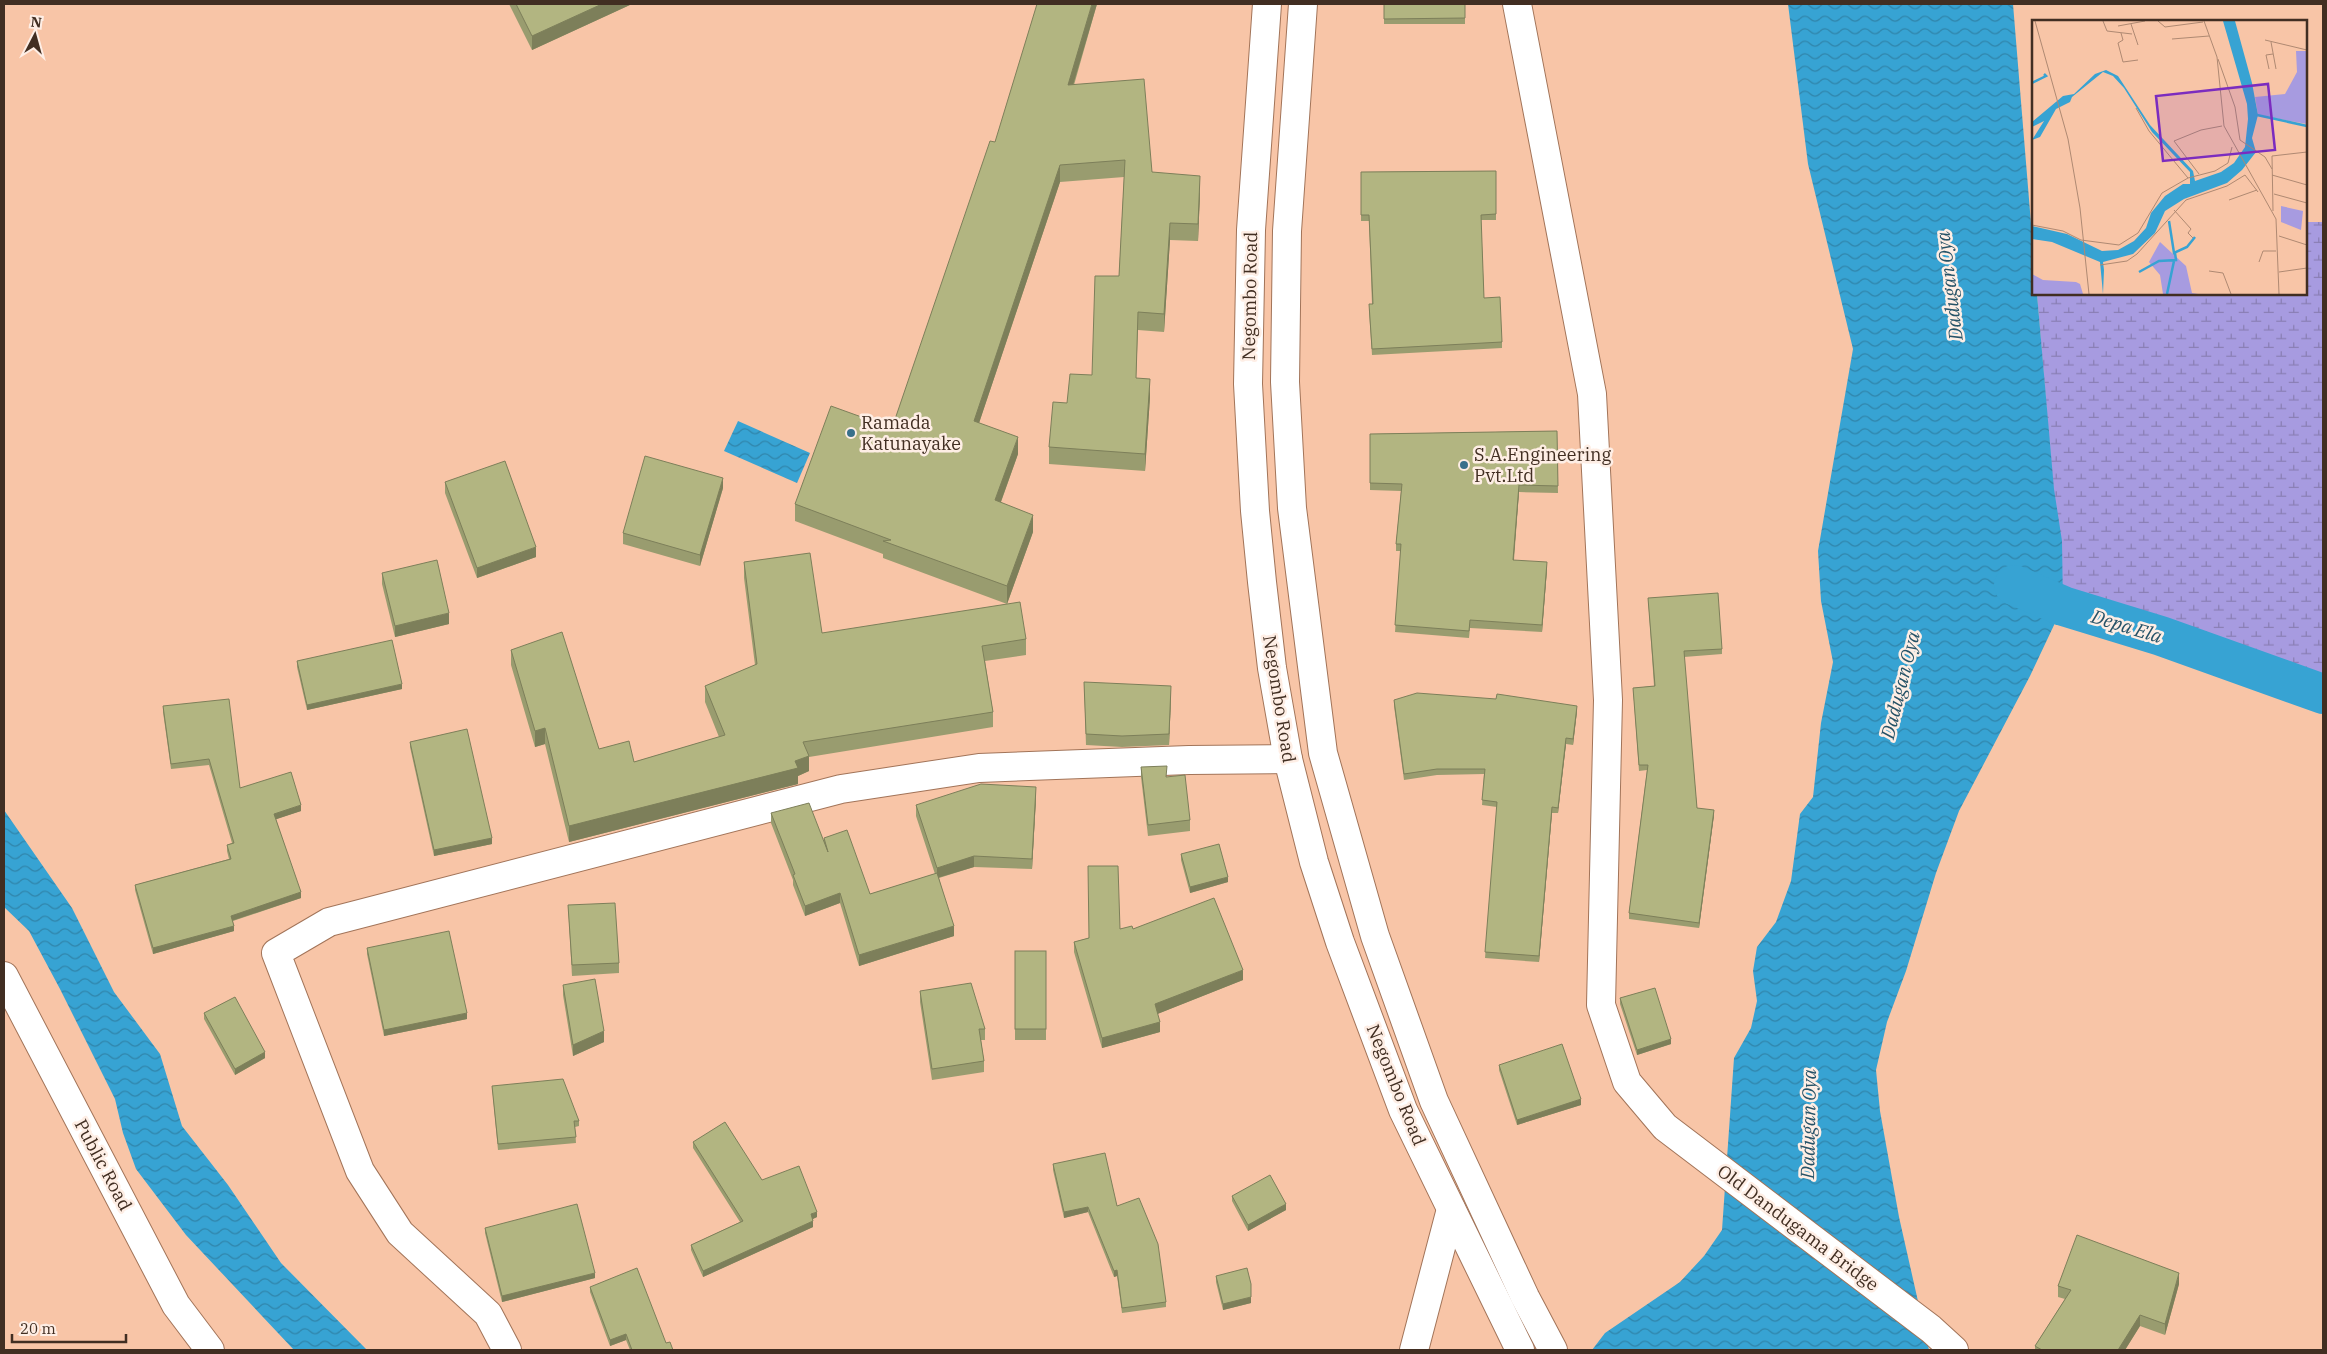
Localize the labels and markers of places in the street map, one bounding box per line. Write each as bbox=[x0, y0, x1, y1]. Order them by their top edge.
place label: Ramada Katunayake bbox=[861, 411, 961, 455]
marker: Ramada Katunayake bbox=[845, 427, 857, 439]
place label: S.A.Engineering Pvt.Ltd bbox=[1474, 443, 1612, 487]
marker: S.A.Engineering Pvt.Ltd bbox=[1458, 459, 1470, 471]

